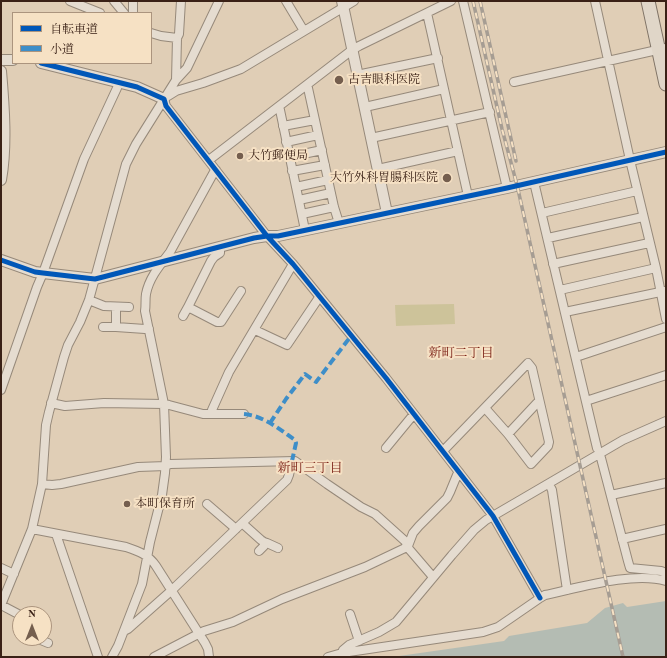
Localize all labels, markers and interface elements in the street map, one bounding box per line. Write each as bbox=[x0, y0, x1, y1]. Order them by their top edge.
legend bbox=[12, 12, 152, 64]
text: 自転車道 bbox=[50, 24, 98, 36]
text: 小道 bbox=[50, 44, 74, 56]
place label: 古吉眼科医院 bbox=[348, 73, 420, 87]
marker: 古吉眼科医院 bbox=[333, 74, 345, 86]
place label: 大竹郵便局 bbox=[248, 149, 308, 163]
marker: 大竹郵便局 bbox=[235, 151, 245, 161]
place label: 大竹外科胃腸科医院 bbox=[330, 171, 438, 185]
marker: 大竹外科胃腸科医院 bbox=[441, 172, 453, 184]
district label: 新町二丁目 bbox=[429, 346, 493, 362]
district label: 新町三丁目 bbox=[278, 461, 342, 477]
place label: 本町保育所 bbox=[135, 497, 195, 511]
marker: 本町保育所 bbox=[122, 499, 132, 509]
north arrow bbox=[12, 606, 52, 646]
text: N bbox=[28, 609, 36, 620]

